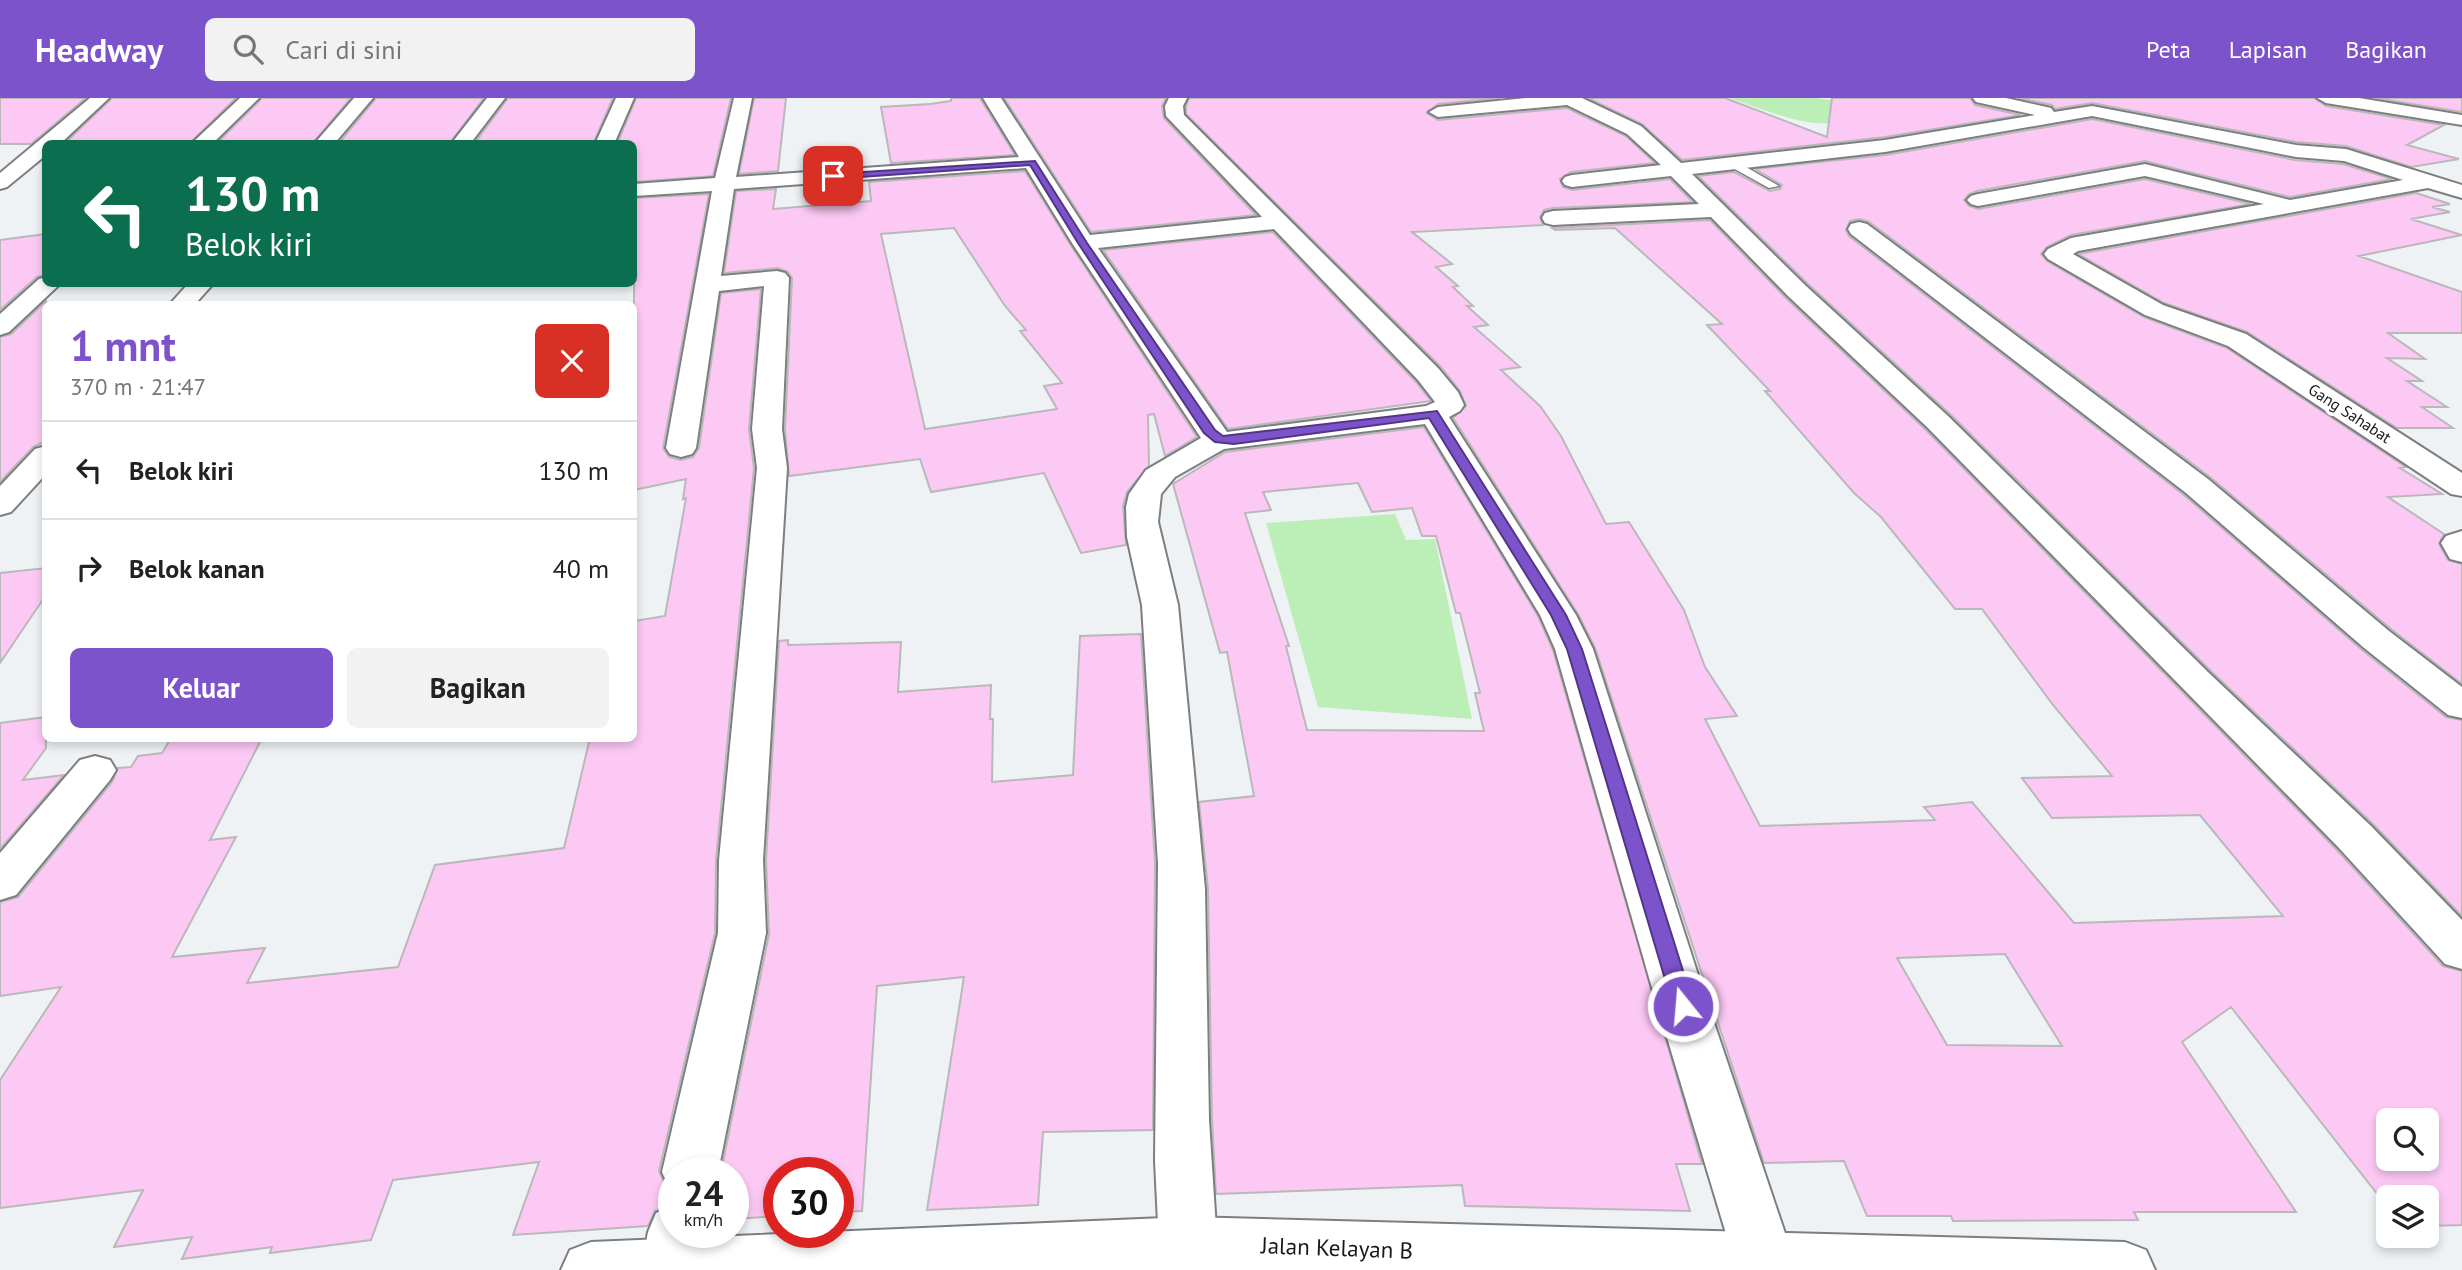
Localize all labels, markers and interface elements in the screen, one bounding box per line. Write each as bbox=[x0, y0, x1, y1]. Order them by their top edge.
search box bbox=[205, 18, 695, 81]
text: Headway bbox=[35, 28, 163, 71]
icon: search bbox=[229, 30, 267, 68]
text: Cari di sini bbox=[285, 33, 402, 66]
text: Peta bbox=[2146, 34, 2191, 65]
text: Lapisan bbox=[2229, 34, 2307, 65]
text: Bagikan bbox=[2345, 34, 2427, 65]
pin bbox=[803, 146, 863, 206]
icon: arrive bbox=[814, 157, 852, 195]
text: 130 m bbox=[185, 161, 320, 225]
icon: left bbox=[70, 168, 161, 259]
text: Belok kiri bbox=[185, 223, 313, 265]
text: 1 mnt bbox=[70, 318, 176, 373]
button: close bbox=[535, 324, 609, 398]
text: 370 m · 21:47 bbox=[70, 372, 206, 401]
street label: Gang Sahabat bbox=[2305, 379, 2396, 447]
icon: left bbox=[70, 451, 108, 489]
text: Belok kiri bbox=[129, 454, 234, 487]
text: 130 m bbox=[538, 454, 609, 487]
icon: right bbox=[70, 549, 108, 587]
text: Belok kanan bbox=[129, 552, 265, 585]
text: 40 m bbox=[553, 552, 609, 585]
button: Keluar bbox=[70, 648, 333, 728]
button: Bagikan bbox=[347, 648, 609, 728]
position arrow bbox=[1646, 969, 1720, 1043]
map controls bbox=[2376, 1108, 2439, 1248]
button: search bbox=[2376, 1108, 2439, 1171]
speed limit sign: 30 bbox=[763, 1157, 854, 1248]
text: 24 bbox=[684, 1170, 723, 1216]
button: layers bbox=[2376, 1185, 2439, 1248]
text: km/h bbox=[684, 1208, 723, 1231]
street label: Jalan Kelayan B bbox=[1260, 1230, 1413, 1265]

